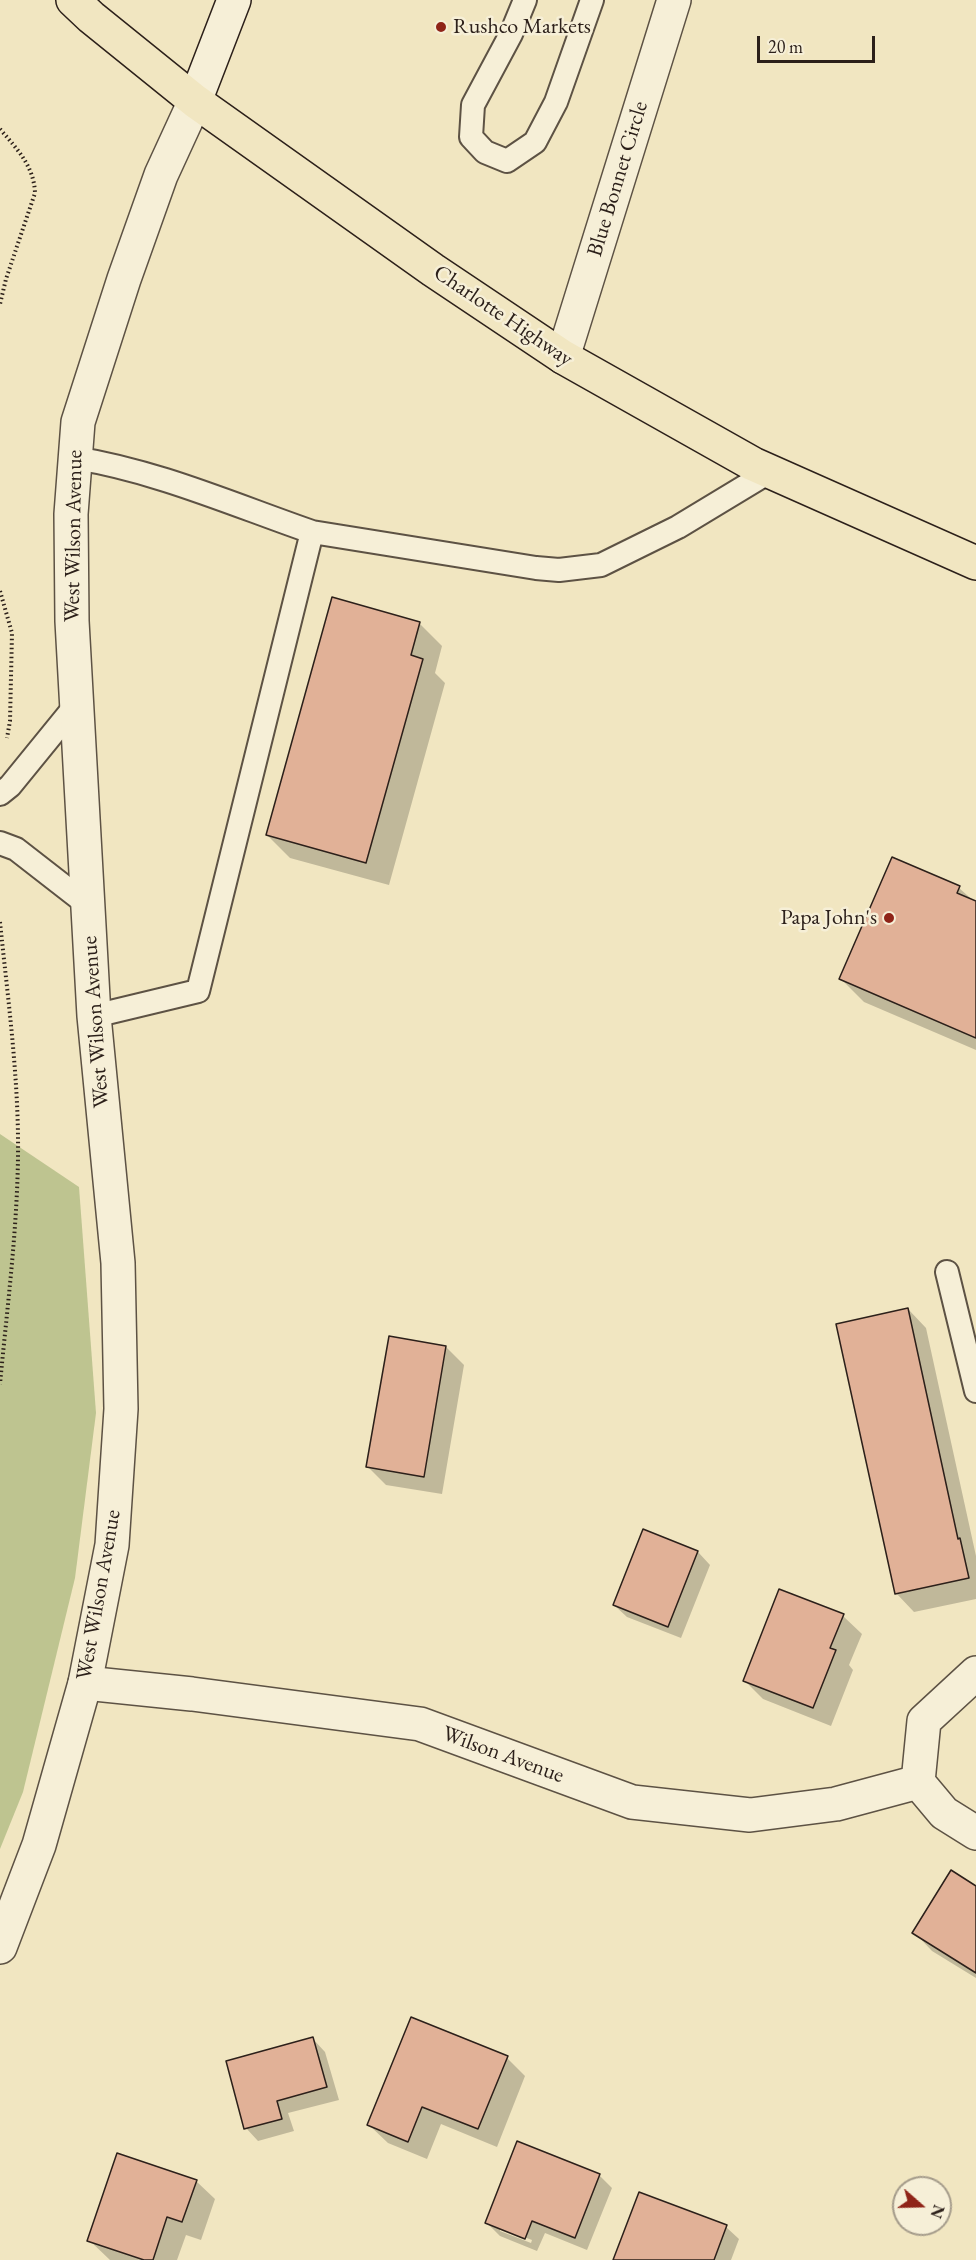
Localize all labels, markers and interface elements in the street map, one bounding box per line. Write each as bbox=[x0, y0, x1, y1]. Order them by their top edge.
place label: Rushco Markets bbox=[453, 14, 591, 40]
marker: Rushco Markets bbox=[434, 20, 448, 34]
scale bar bbox=[760, 24, 878, 62]
text: 20 m bbox=[768, 35, 803, 58]
street label: Blue Bonnet Circle bbox=[582, 98, 654, 260]
street label: Charlotte Highway bbox=[428, 260, 578, 372]
street label: West Wilson Avenue bbox=[59, 450, 89, 622]
place label: Papa John's bbox=[781, 905, 877, 931]
marker: Papa John's bbox=[882, 911, 896, 925]
street label: West Wilson Avenue bbox=[77, 935, 115, 1109]
street label: West Wilson Avenue bbox=[71, 1508, 127, 1682]
street label: Wilson Avenue bbox=[439, 1721, 567, 1789]
north arrow bbox=[892, 2176, 952, 2236]
text: N bbox=[925, 2202, 950, 2221]

